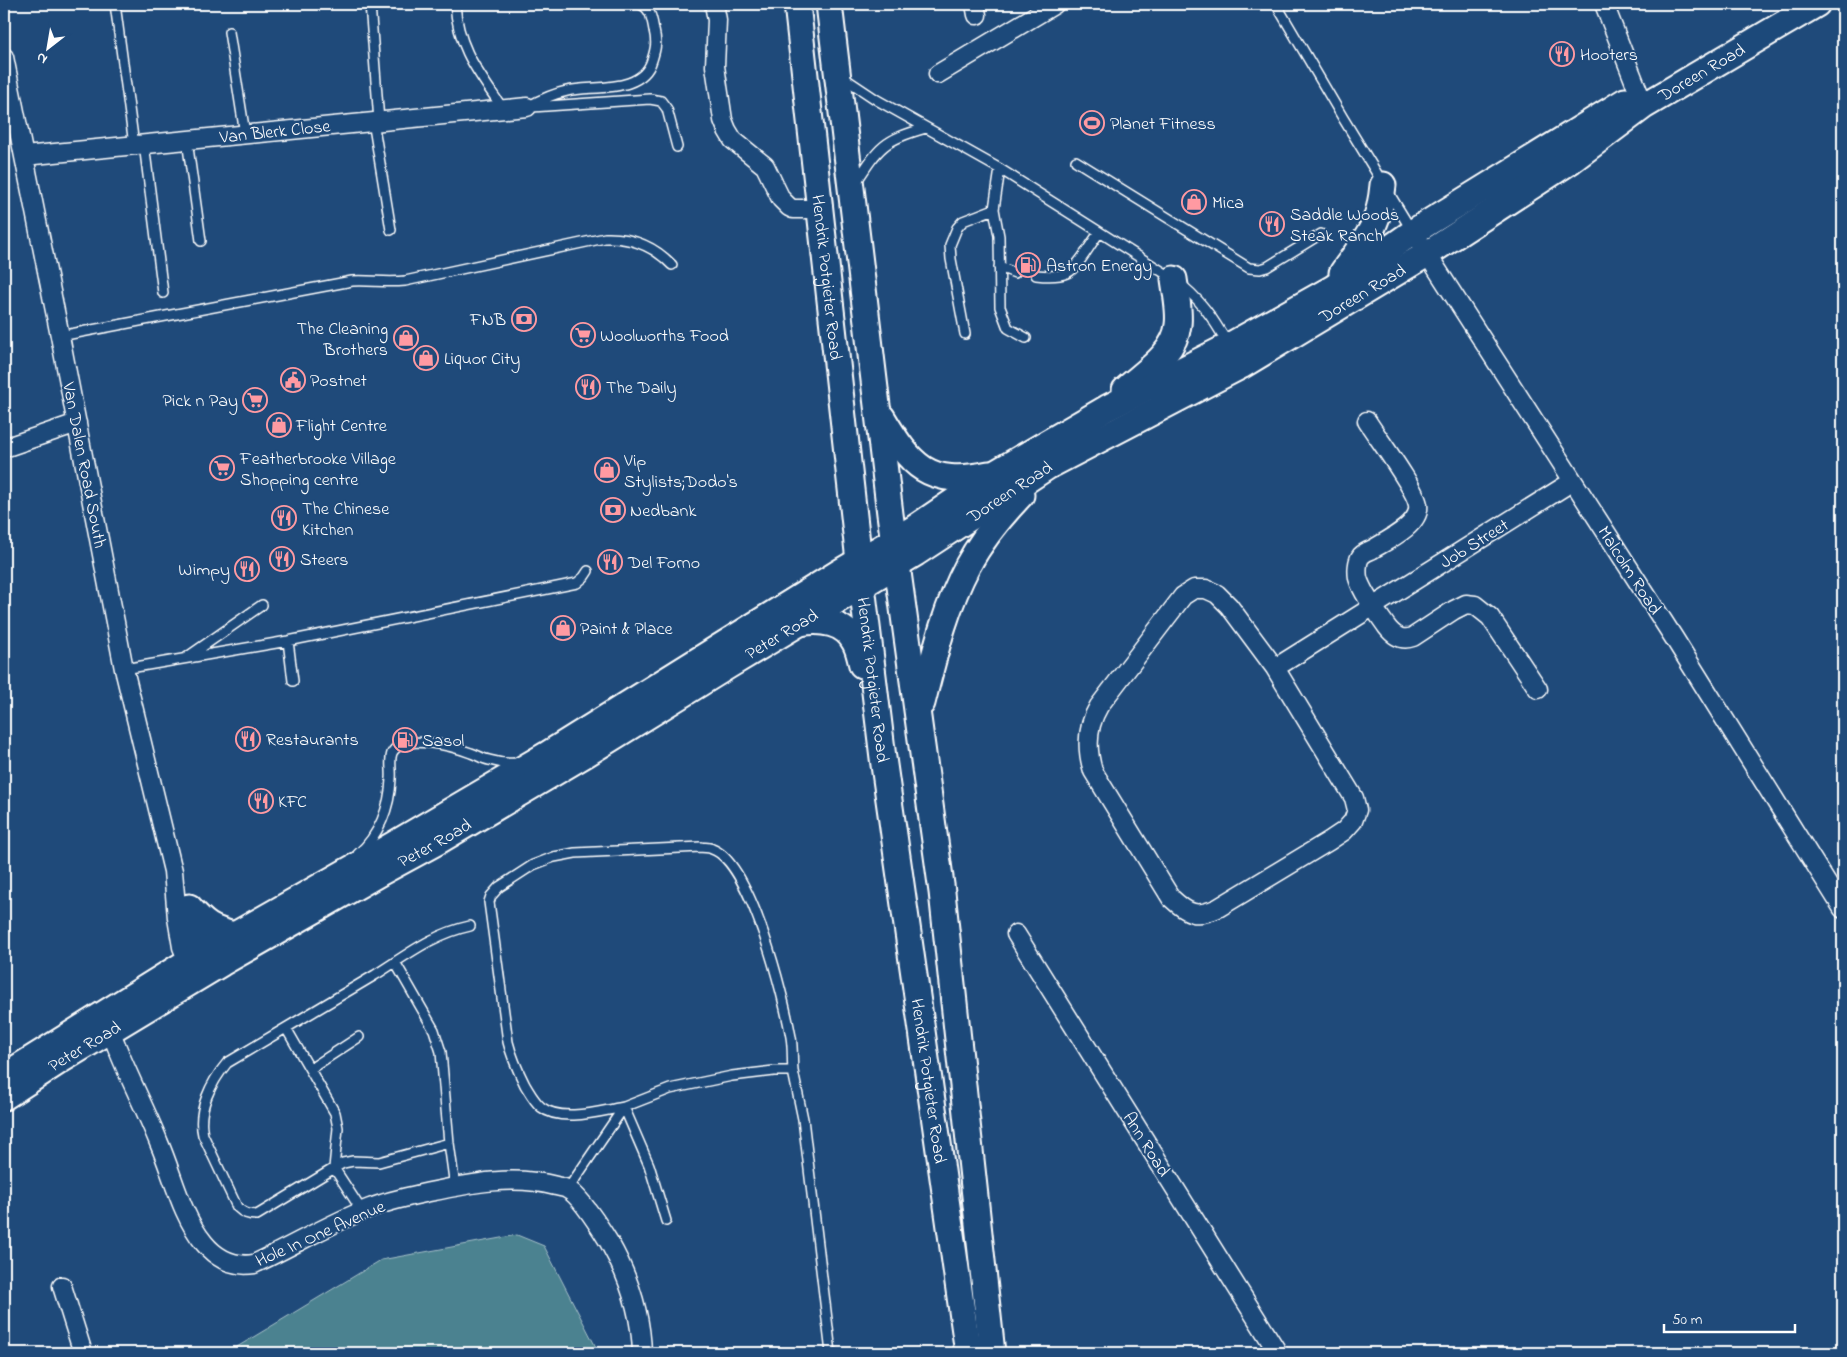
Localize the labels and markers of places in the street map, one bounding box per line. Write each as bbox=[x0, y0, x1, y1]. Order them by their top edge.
restaurant icon: Hooters bbox=[1549, 41, 1575, 67]
place label: Hooters bbox=[1580, 43, 1638, 69]
sports icon: Planet Fitness bbox=[1079, 110, 1105, 136]
place label: Planet Fitness bbox=[1110, 112, 1216, 138]
shop icon: Mica bbox=[1181, 189, 1207, 215]
place label: Mica bbox=[1212, 191, 1244, 217]
place label: Saddle Woods Steak Ranch bbox=[1290, 203, 1399, 250]
restaurant icon: Saddle Woods Steak Ranch bbox=[1259, 211, 1285, 237]
fuel station icon: Astron Energy bbox=[1015, 252, 1041, 278]
place label: Astron Energy bbox=[1046, 254, 1152, 281]
bank icon: FNB bbox=[511, 306, 537, 332]
place label: FNB bbox=[469, 308, 506, 334]
place label: The Cleaning Brothers bbox=[297, 317, 388, 364]
supermarket icon: Woolworths Food bbox=[570, 322, 596, 348]
place label: Woolworths Food bbox=[600, 324, 729, 350]
shop icon: The Cleaning Brothers bbox=[393, 325, 419, 351]
shop icon: Liquor City bbox=[413, 345, 439, 371]
place label: Liquor City bbox=[444, 347, 520, 373]
public building icon: Postnet bbox=[280, 367, 306, 393]
place label: Postnet bbox=[310, 369, 367, 395]
restaurant icon: The Daily bbox=[575, 374, 601, 400]
place label: The Daily bbox=[606, 376, 677, 402]
supermarket icon: Pick n Pay bbox=[242, 387, 268, 413]
place label: Pick n Pay bbox=[163, 389, 238, 415]
shop icon: Flight Centre bbox=[266, 412, 292, 438]
place label: Flight Centre bbox=[295, 414, 388, 441]
place label: Featherbrooke Village Shopping centre bbox=[239, 447, 397, 495]
place label: Vip Stylists;Dodo's bbox=[623, 449, 738, 496]
supermarket icon: Featherbrooke Village Shopping centre bbox=[209, 455, 235, 481]
shop icon: Vip Stylists;Dodo's bbox=[594, 457, 620, 483]
place label: The Chinese Kitchen bbox=[302, 497, 390, 544]
bank icon: Nedbank bbox=[600, 497, 626, 523]
place label: Nedbank bbox=[630, 499, 696, 525]
restaurant icon: The Chinese Kitchen bbox=[271, 505, 297, 531]
restaurant icon: Steers bbox=[269, 546, 295, 572]
place label: Steers bbox=[300, 548, 348, 574]
restaurant icon: Del Forno bbox=[597, 549, 623, 575]
place label: Del Forno bbox=[627, 551, 700, 577]
restaurant icon: Wimpy bbox=[234, 556, 260, 582]
place label: Wimpy bbox=[178, 558, 230, 584]
shop icon: Paint & Place bbox=[550, 615, 576, 641]
place label: Paint & Place bbox=[580, 617, 674, 643]
restaurant icon: Restaurants bbox=[235, 726, 261, 752]
fuel station icon: Sasol bbox=[392, 727, 418, 753]
place label: Restaurants bbox=[266, 728, 359, 754]
place label: Sasol bbox=[422, 729, 464, 755]
restaurant icon: KFC bbox=[248, 788, 274, 814]
place label: KFC bbox=[278, 790, 307, 816]

